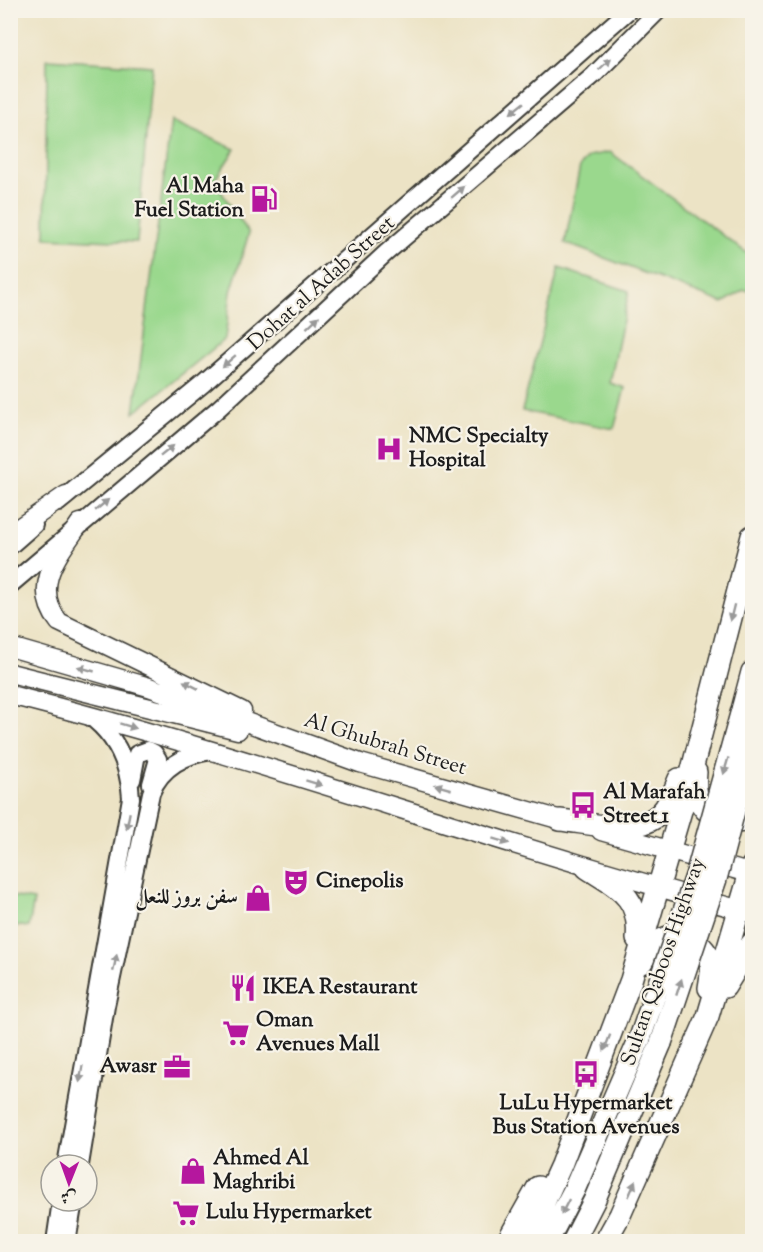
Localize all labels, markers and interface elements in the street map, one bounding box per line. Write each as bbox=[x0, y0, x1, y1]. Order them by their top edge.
one-way arrow bbox=[598, 57, 612, 71]
one-way arrow bbox=[510, 101, 525, 114]
place label: Al Maha Fuel Station bbox=[134, 172, 245, 226]
fuel station icon: Al Maha Fuel Station bbox=[249, 184, 279, 214]
one-way arrow bbox=[450, 186, 465, 199]
street label: Dohat al Adab Street bbox=[242, 210, 402, 358]
one-way arrow bbox=[306, 315, 321, 329]
one-way arrow bbox=[222, 354, 237, 367]
place label: NMC Specialty Hospital bbox=[409, 422, 549, 476]
hospital icon: NMC Specialty Hospital bbox=[374, 434, 404, 464]
one-way arrow bbox=[159, 445, 174, 458]
one-way arrow bbox=[94, 499, 109, 512]
one-way arrow bbox=[727, 604, 736, 622]
one-way arrow bbox=[77, 664, 95, 673]
one-way arrow bbox=[182, 680, 199, 690]
street label: Al Ghubrah Street bbox=[300, 706, 470, 784]
one-way arrow bbox=[119, 722, 137, 731]
one-way arrow bbox=[721, 757, 730, 775]
place label: Al Marafah Street_1 bbox=[603, 778, 707, 832]
one-way arrow bbox=[305, 779, 323, 788]
one-way arrow bbox=[434, 782, 452, 791]
bus stop icon: Al Marafah Street_1 bbox=[568, 790, 598, 820]
one-way arrow bbox=[123, 811, 132, 830]
one-way arrow bbox=[492, 837, 510, 846]
street label: Sultan Qaboos Highway bbox=[614, 853, 714, 1070]
theatre icon: Cinepolis bbox=[281, 867, 311, 897]
place label: Cinepolis bbox=[316, 867, 404, 897]
place label: سفن بروز للنعل bbox=[135, 883, 238, 913]
shop icon: سفن بروز للنعل bbox=[243, 883, 273, 913]
one-way arrow bbox=[111, 953, 120, 972]
restaurant icon: IKEA Restaurant bbox=[228, 973, 258, 1003]
place label: IKEA Restaurant bbox=[263, 973, 418, 1003]
one-way arrow bbox=[675, 978, 685, 996]
place label: Oman Avenues Mall bbox=[256, 1006, 380, 1060]
supermarket icon: Oman Avenues Mall bbox=[221, 1018, 251, 1048]
one-way arrow bbox=[601, 1034, 611, 1052]
place label: Awasr bbox=[100, 1052, 157, 1082]
office icon: Awasr bbox=[162, 1052, 192, 1082]
bus stop icon: LuLu Hypermarket Bus Station Avenues bbox=[571, 1059, 601, 1089]
one-way arrow bbox=[76, 1065, 85, 1084]
place label: LuLu Hypermarket Bus Station Avenues bbox=[492, 1089, 680, 1143]
place label: Ahmed Al Maghribi bbox=[213, 1144, 309, 1198]
north arrow bbox=[39, 1153, 99, 1213]
shop icon: Ahmed Al Maghribi bbox=[178, 1156, 208, 1186]
one-way arrow bbox=[627, 1181, 636, 1198]
text: ش bbox=[61, 1184, 77, 1207]
supermarket icon: Lulu Hypermarket bbox=[171, 1198, 201, 1228]
place label: Lulu Hypermarket bbox=[206, 1198, 373, 1228]
one-way arrow bbox=[560, 1199, 570, 1216]

